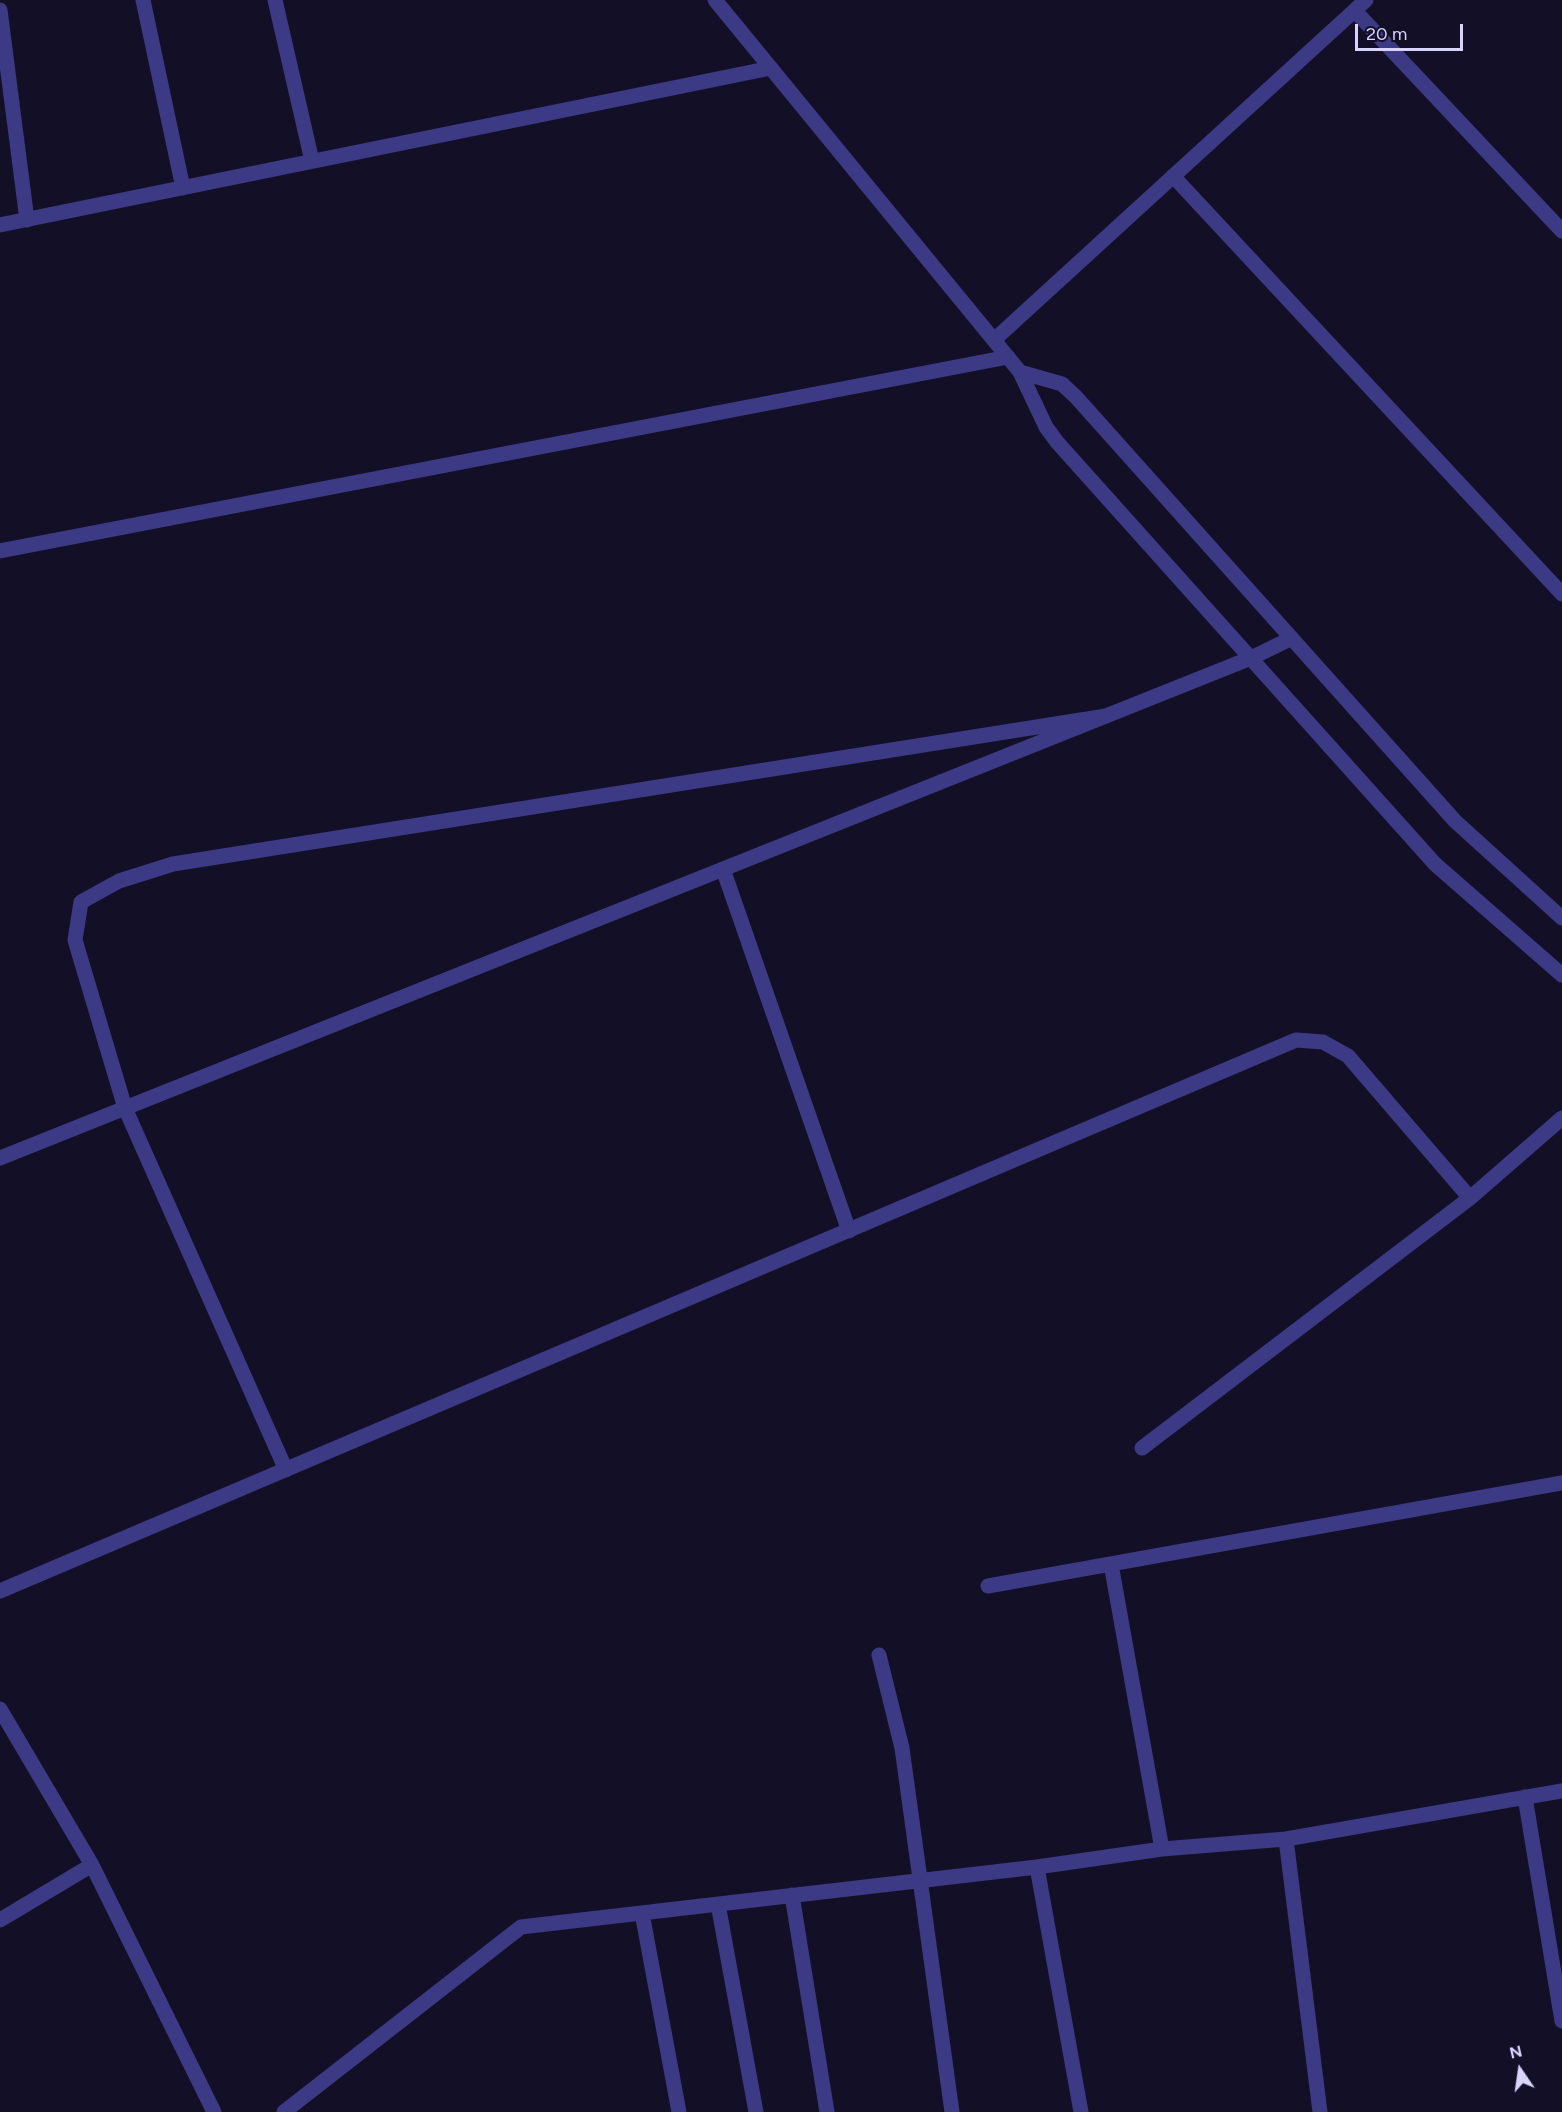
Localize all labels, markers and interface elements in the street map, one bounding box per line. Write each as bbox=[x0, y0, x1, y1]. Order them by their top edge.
scale bar bbox=[1358, 12, 1466, 50]
text: 20 m bbox=[1366, 23, 1407, 45]
north arrow bbox=[1490, 2040, 1550, 2100]
text: N bbox=[1508, 2041, 1524, 2063]

